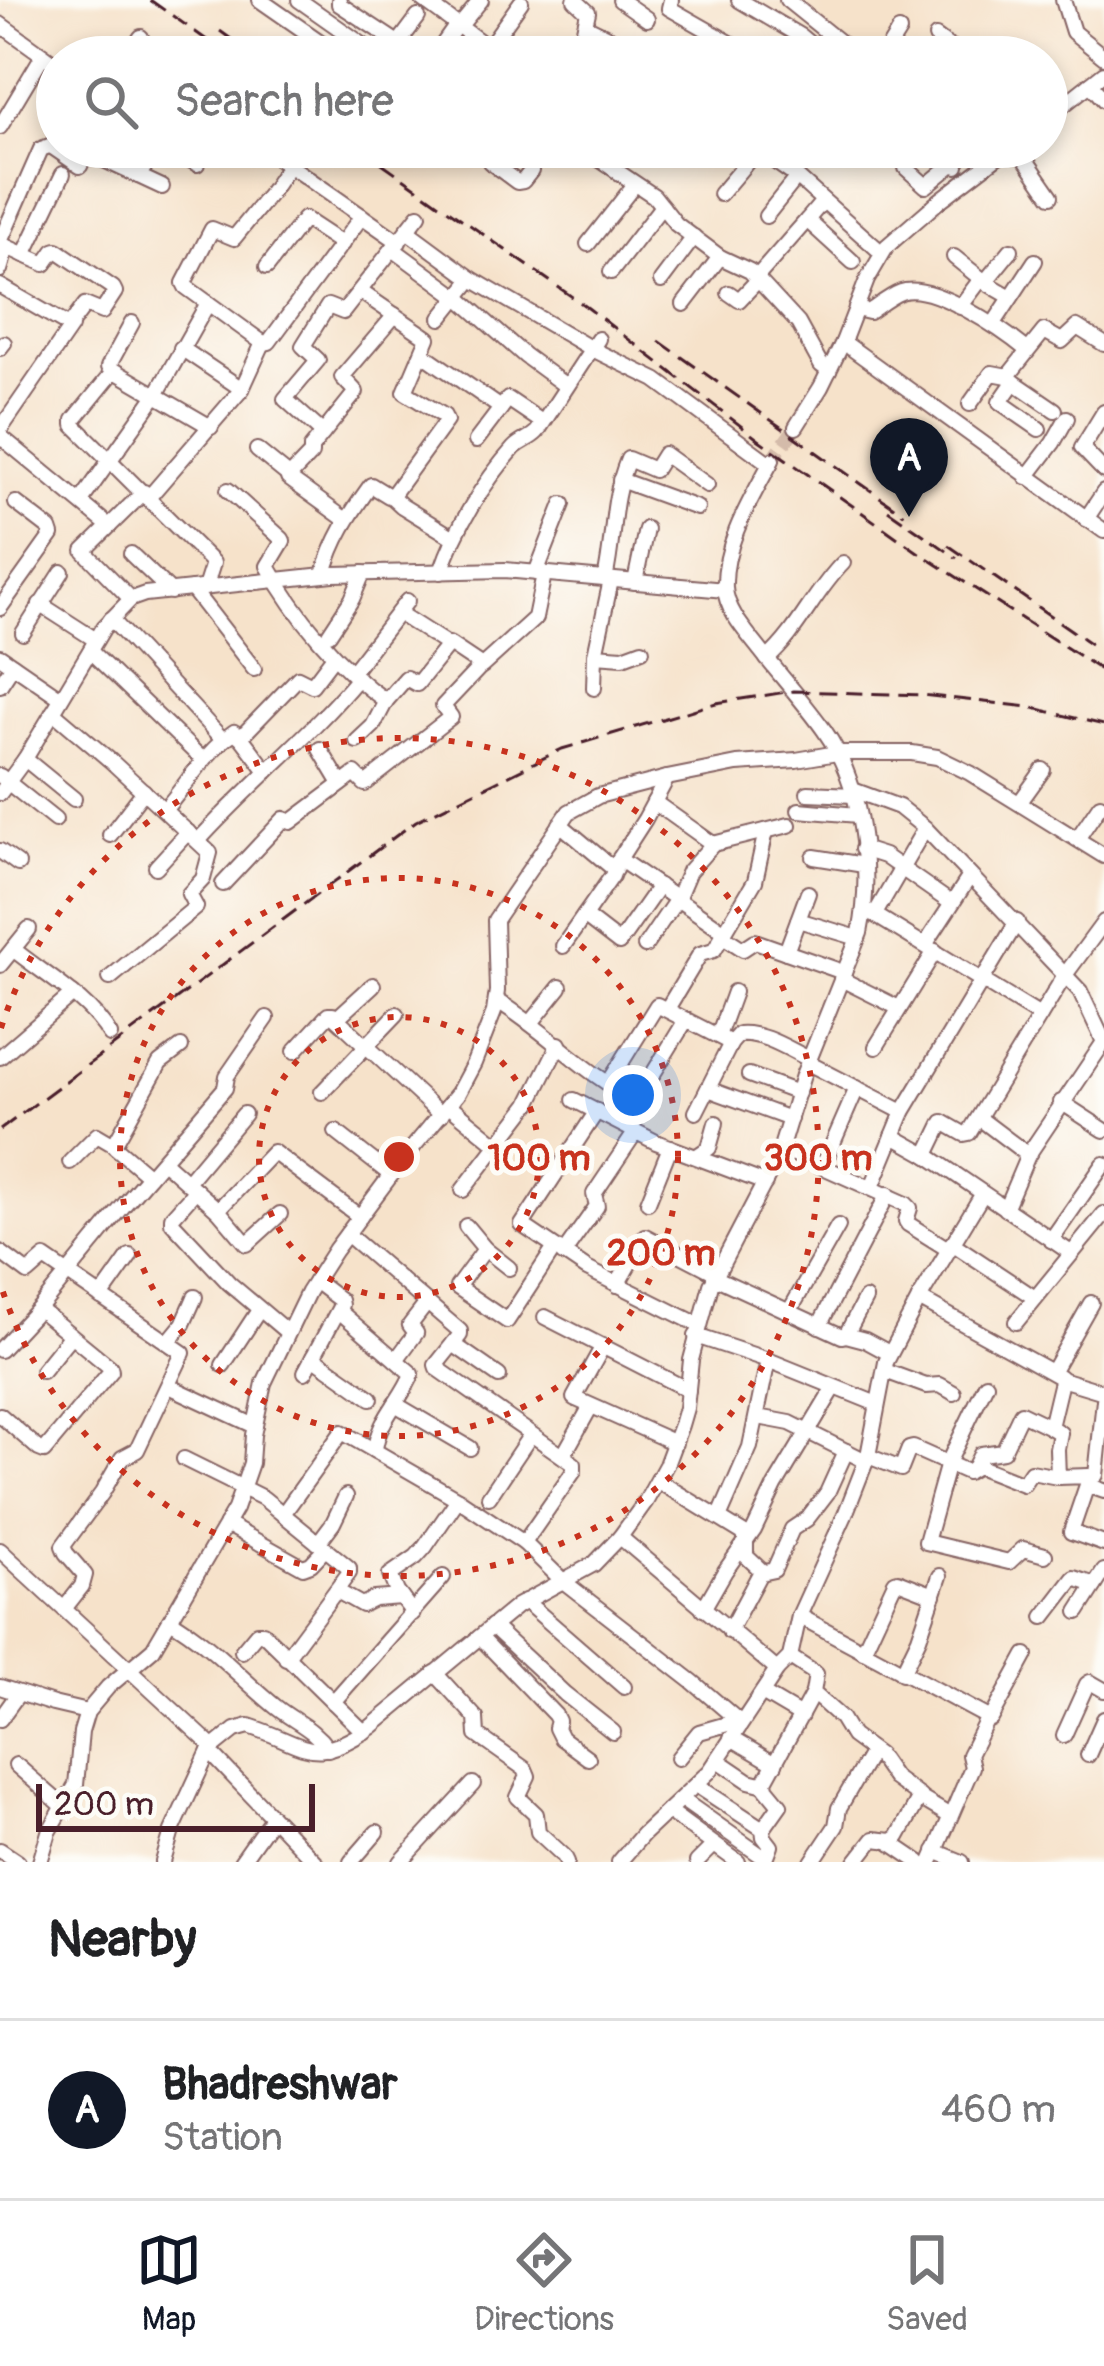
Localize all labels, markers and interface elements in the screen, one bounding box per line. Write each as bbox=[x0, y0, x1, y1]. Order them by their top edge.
search box bbox=[36, 36, 1068, 168]
icon: search bbox=[78, 69, 144, 135]
text: Search here bbox=[174, 74, 394, 130]
pin: A bbox=[870, 418, 948, 517]
your location bbox=[603, 1065, 663, 1125]
centre of rings bbox=[378, 1136, 420, 1178]
text: 100 m bbox=[487, 1136, 591, 1181]
text: 300 m bbox=[763, 1136, 873, 1181]
text: 200 m bbox=[606, 1231, 716, 1276]
scale bar bbox=[36, 1778, 315, 1831]
text: 200 m bbox=[54, 1784, 154, 1825]
text: Nearby bbox=[48, 1908, 196, 1972]
text: Bhadreshwar bbox=[162, 2057, 398, 2113]
text: A bbox=[74, 2085, 100, 2134]
text: 460 m bbox=[941, 2085, 1056, 2134]
text: Station bbox=[162, 2113, 283, 2162]
tab: Map bbox=[136, 2227, 202, 2340]
tab: Directions bbox=[474, 2227, 614, 2340]
tab: Saved bbox=[886, 2227, 968, 2340]

